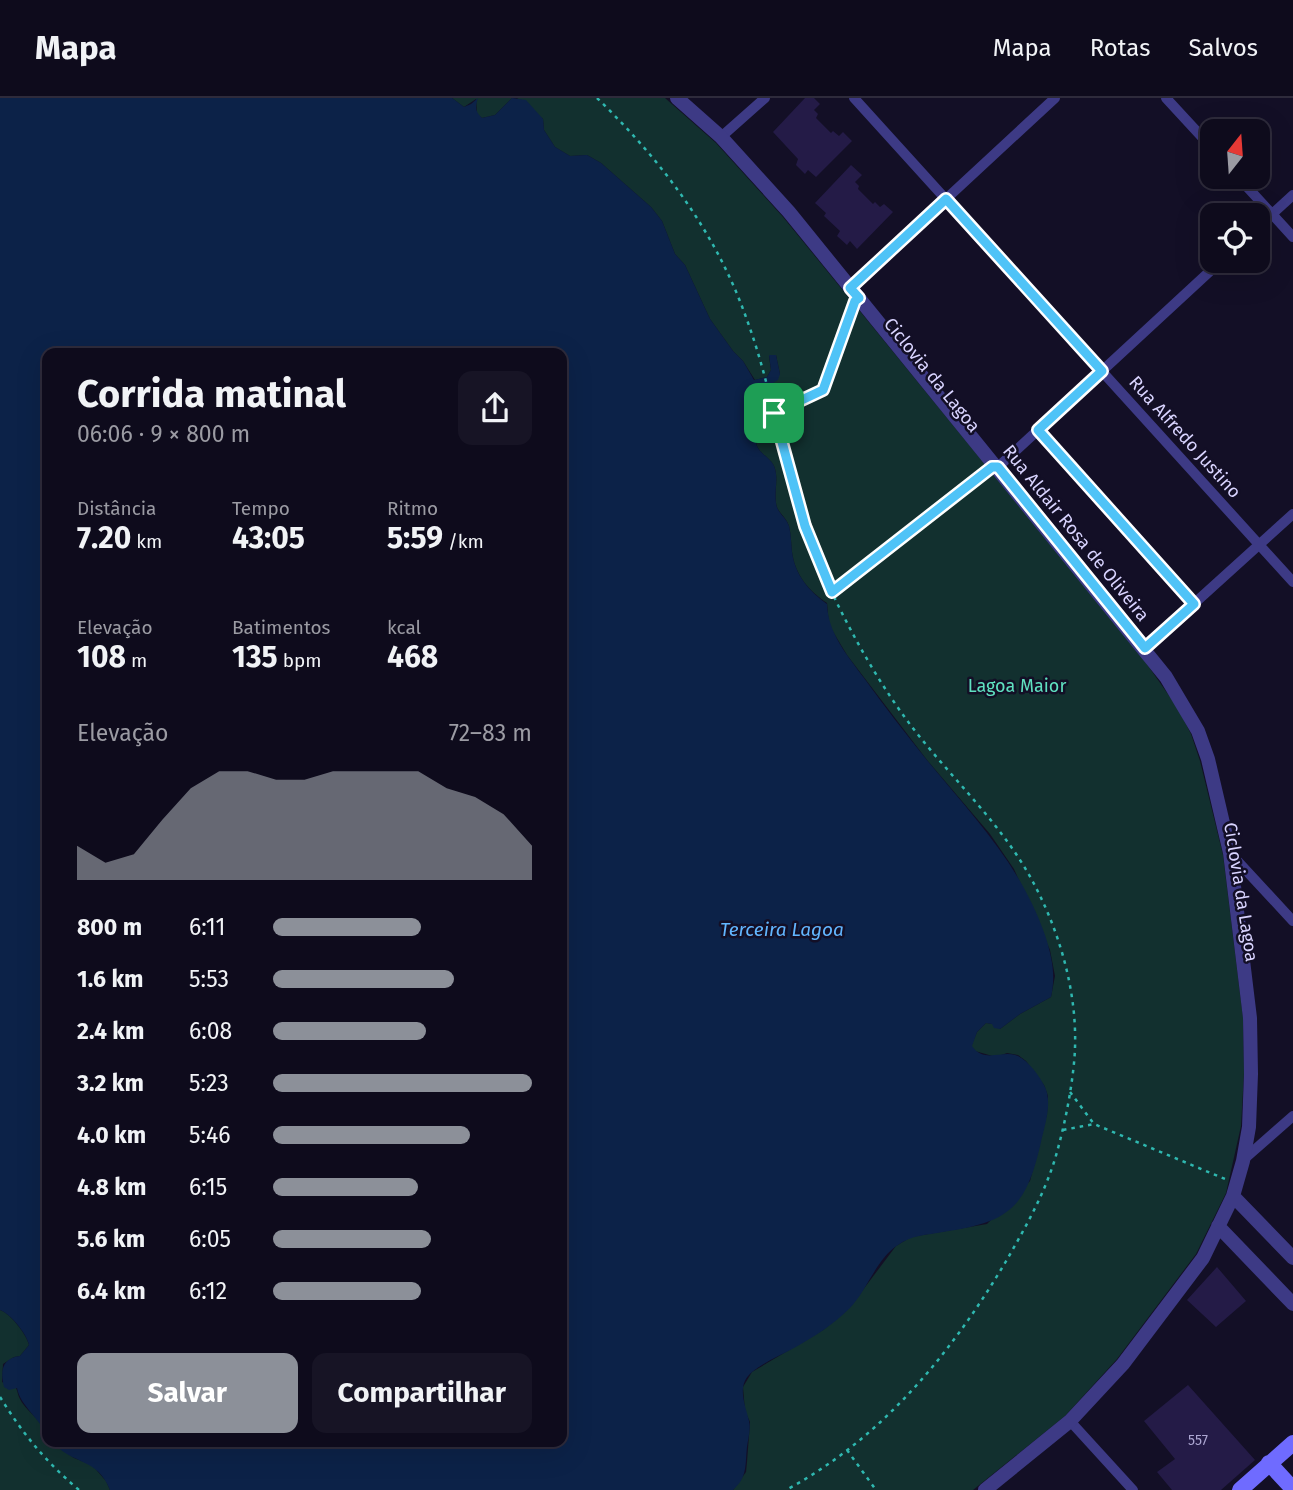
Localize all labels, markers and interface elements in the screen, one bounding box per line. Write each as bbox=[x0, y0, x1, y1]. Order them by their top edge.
text: Mapa bbox=[35, 28, 116, 68]
text: Mapa bbox=[993, 34, 1052, 62]
text: Rotas bbox=[1090, 34, 1150, 62]
text: Salvos bbox=[1188, 34, 1258, 62]
north arrow bbox=[1200, 119, 1270, 189]
map controls bbox=[1200, 119, 1270, 273]
button: locate bbox=[1200, 203, 1270, 273]
street label: Ciclovia da Lagoa bbox=[879, 313, 985, 437]
text: Corrida matinal bbox=[77, 371, 346, 417]
button: share bbox=[458, 371, 532, 445]
street label: Rua Alfredo Justino bbox=[1124, 371, 1246, 503]
pin bbox=[744, 383, 804, 443]
icon: arrive bbox=[755, 394, 793, 432]
text: 06:06 · 9 × 800 m bbox=[77, 420, 250, 448]
street label: Rua Aldair Rosa de Oliveira bbox=[998, 440, 1154, 626]
text: Distância bbox=[77, 497, 156, 520]
text: Tempo bbox=[232, 497, 290, 520]
text: Ritmo bbox=[387, 497, 438, 520]
text: 7.20 bbox=[77, 520, 131, 556]
text: 43:05 bbox=[232, 520, 305, 556]
text: 5:59 bbox=[387, 520, 443, 556]
text: km bbox=[131, 530, 162, 553]
text: /km bbox=[443, 530, 484, 553]
text: Elevação bbox=[77, 616, 153, 639]
text: Batimentos bbox=[232, 616, 330, 639]
text: kcal bbox=[387, 616, 421, 639]
text: 108 bbox=[77, 639, 126, 675]
text: 135 bbox=[232, 639, 278, 675]
text: 468 bbox=[387, 639, 438, 675]
text: m bbox=[126, 649, 147, 672]
text: bpm bbox=[278, 649, 322, 672]
park label: Lagoa Maior bbox=[968, 675, 1066, 697]
text: Elevação bbox=[77, 719, 168, 747]
text: 72–83 m bbox=[449, 719, 532, 747]
street label: Ciclovia da Lagoa bbox=[1219, 821, 1263, 963]
text: 800 m bbox=[77, 913, 142, 941]
text: 6:11 bbox=[189, 913, 225, 941]
water label: Terceira Lagoa bbox=[720, 918, 844, 941]
text: 1.6 km bbox=[77, 965, 144, 993]
text: 5:53 bbox=[189, 965, 229, 993]
text: 2.4 km bbox=[77, 1017, 144, 1045]
text: 6:08 bbox=[189, 1017, 232, 1045]
text: 3.2 km bbox=[77, 1069, 144, 1097]
text: 5:23 bbox=[189, 1069, 229, 1097]
text: 4.0 km bbox=[77, 1121, 146, 1149]
text: 5:46 bbox=[189, 1121, 230, 1149]
text: 4.8 km bbox=[77, 1173, 146, 1201]
text: 6:15 bbox=[189, 1173, 227, 1201]
text: 5.6 km bbox=[77, 1225, 145, 1253]
text: 6:05 bbox=[189, 1225, 231, 1253]
text: 6.4 km bbox=[77, 1277, 146, 1305]
text: 6:12 bbox=[189, 1277, 227, 1305]
button: Salvar bbox=[77, 1353, 298, 1433]
button: Compartilhar bbox=[312, 1353, 532, 1433]
house number: 557 bbox=[1188, 1432, 1208, 1449]

